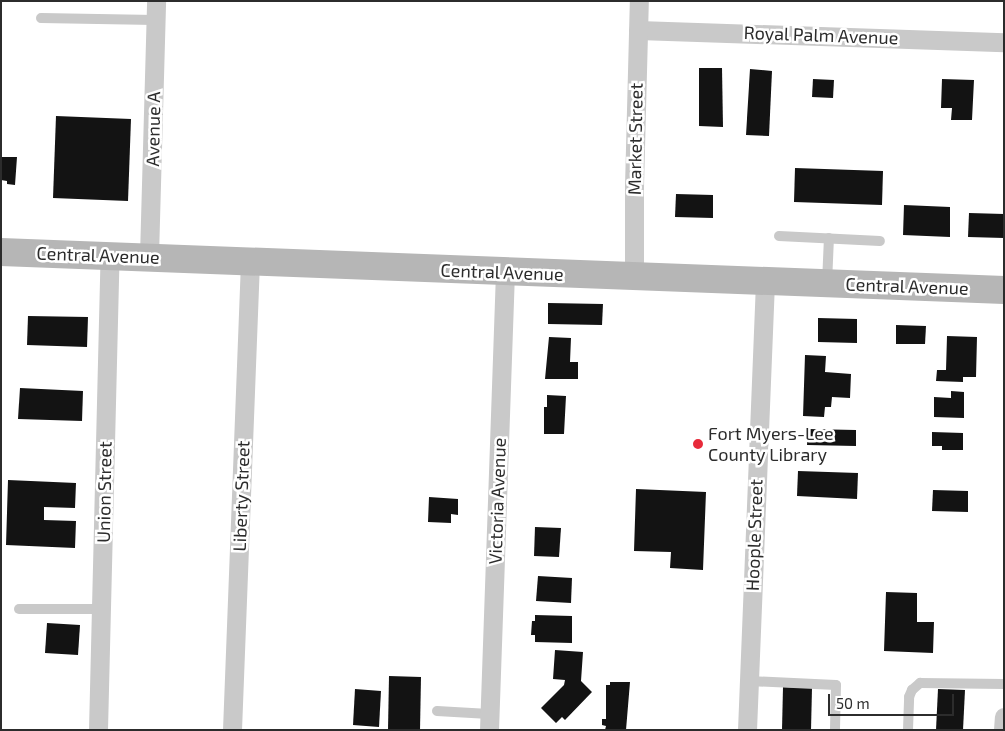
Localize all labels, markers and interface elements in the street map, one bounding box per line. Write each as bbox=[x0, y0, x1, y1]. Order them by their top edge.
street label: Royal Palm Avenue bbox=[743, 21, 899, 49]
street label: Market Street bbox=[623, 83, 647, 195]
street label: Avenue A bbox=[142, 91, 164, 167]
street label: Central Avenue bbox=[36, 242, 160, 268]
street label: Central Avenue bbox=[440, 259, 564, 285]
street label: Central Avenue bbox=[845, 273, 969, 299]
place label: Fort Myers-Lee County Library bbox=[708, 423, 834, 466]
street label: Victoria Avenue bbox=[484, 437, 510, 565]
marker: Fort Myers-Lee County Library bbox=[692, 438, 704, 450]
street label: Liberty Street bbox=[228, 440, 254, 552]
street label: Union Street bbox=[92, 441, 116, 543]
street label: Hoople Street bbox=[741, 479, 767, 591]
scale bar bbox=[830, 684, 956, 716]
text: 50 m bbox=[836, 694, 870, 712]

